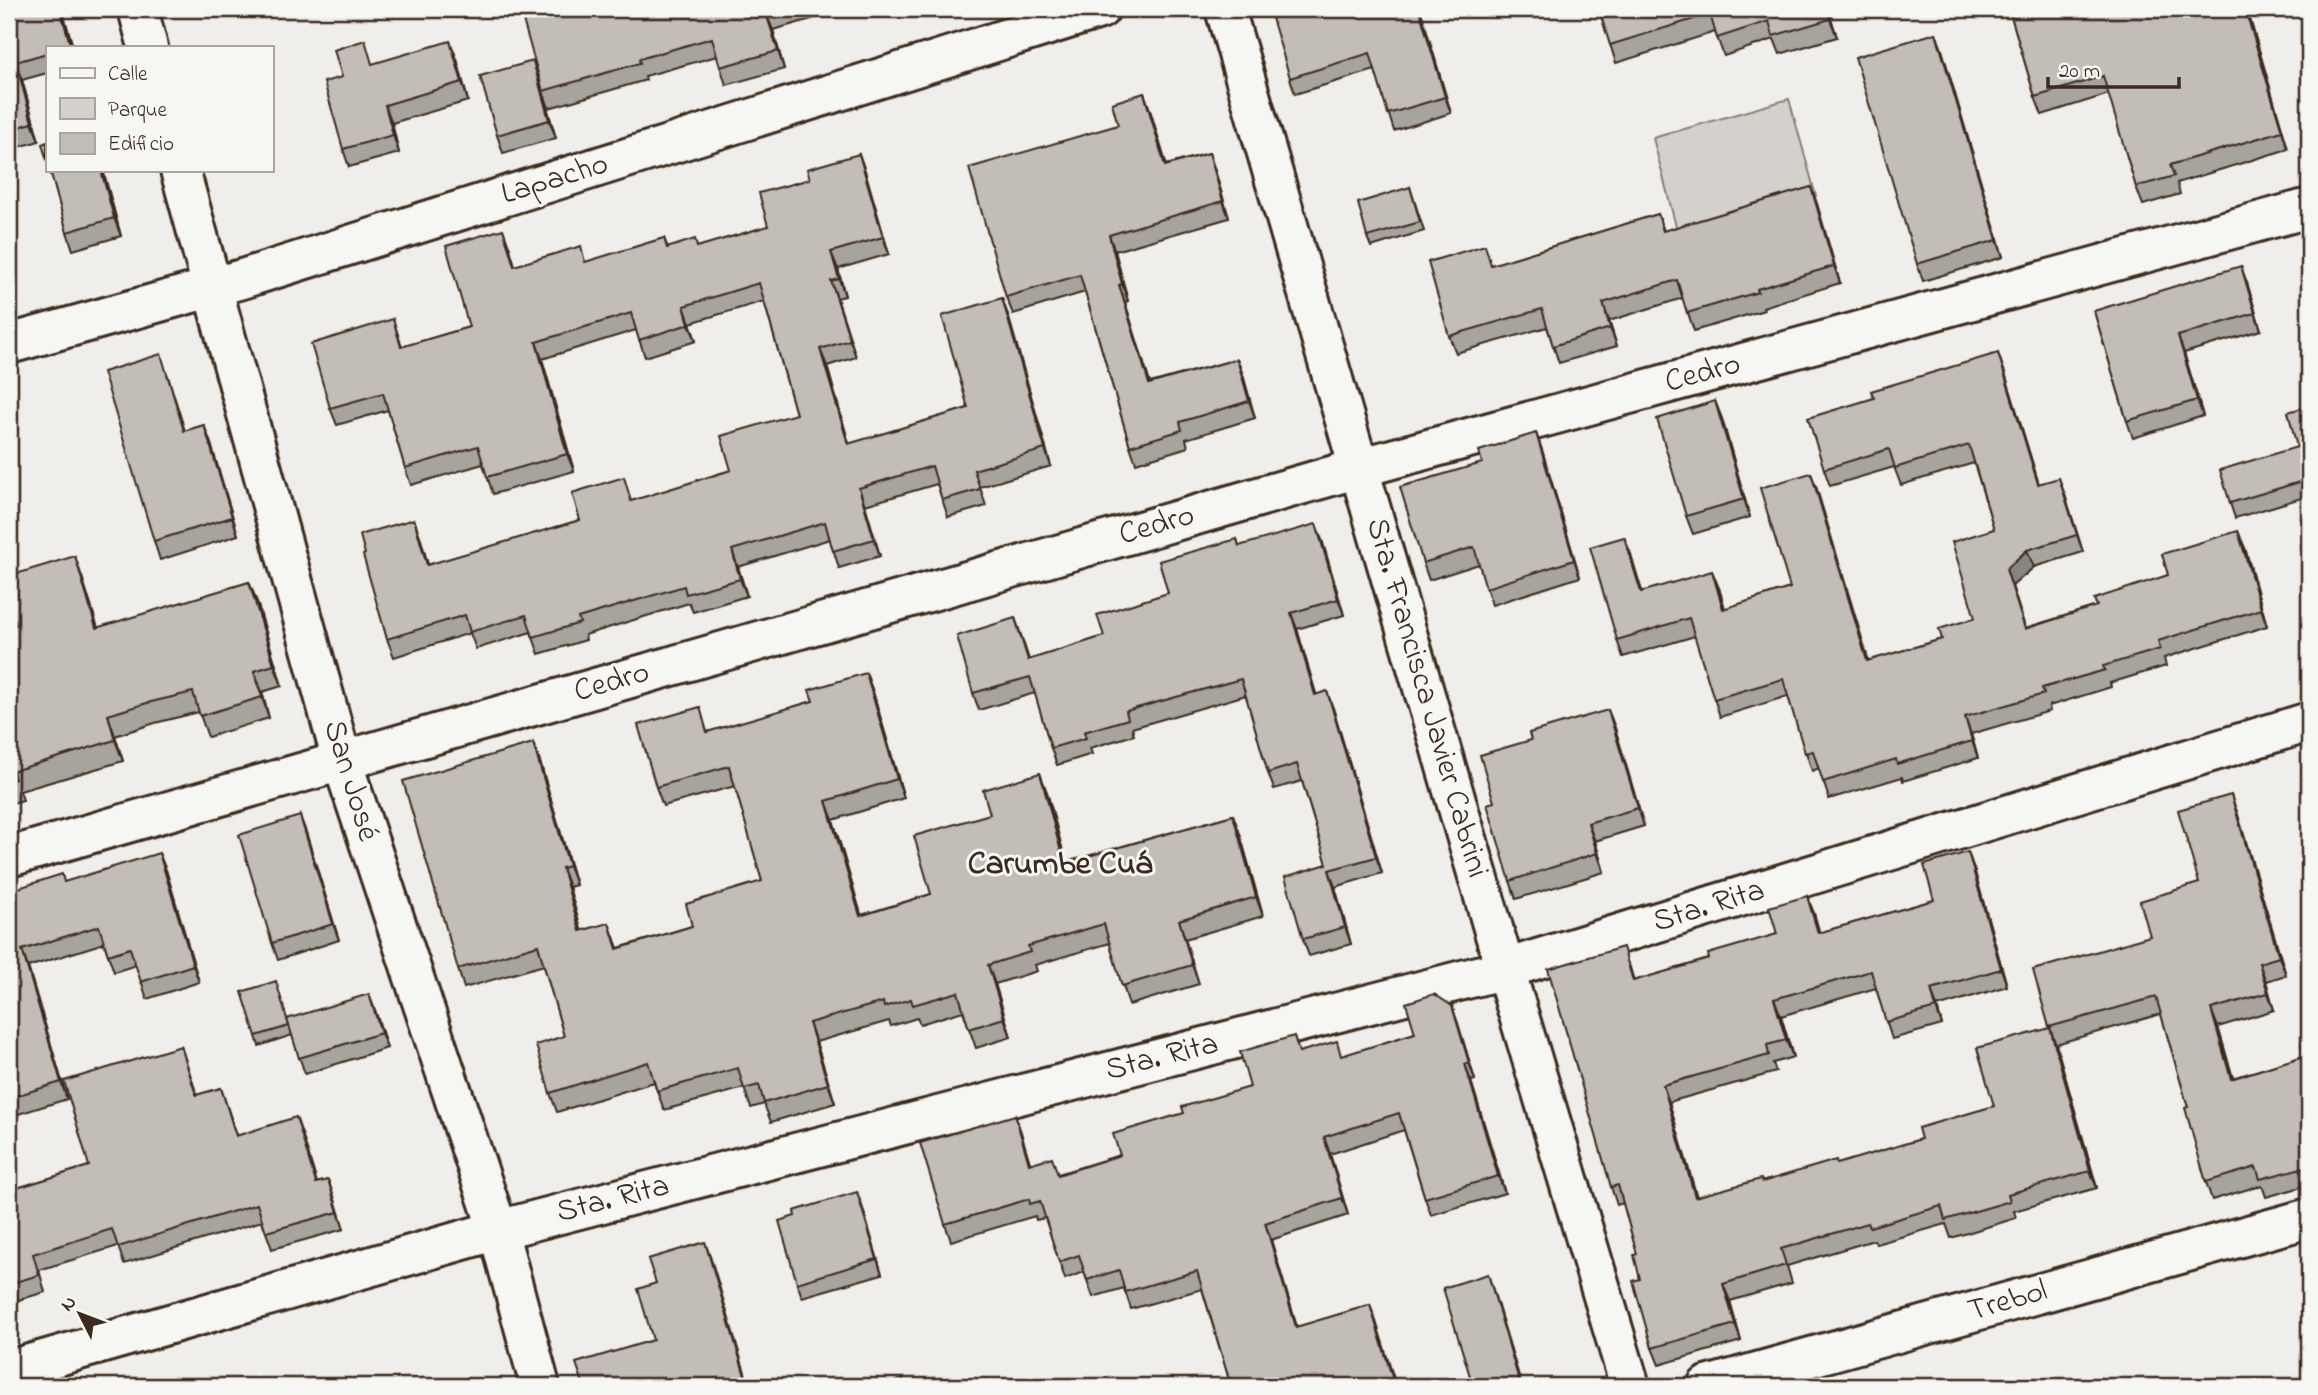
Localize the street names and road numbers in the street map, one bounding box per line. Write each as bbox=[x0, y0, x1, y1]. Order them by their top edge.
street label: Lapacho bbox=[496, 141, 614, 219]
street label: Cedro bbox=[1660, 341, 1746, 407]
street label: Cedro bbox=[1114, 493, 1200, 559]
street label: Sta. Francisca Javier Cabrini bbox=[1352, 513, 1500, 883]
street label: Cedro bbox=[569, 650, 655, 716]
street label: San José bbox=[309, 715, 391, 848]
street label: Sta. Rita bbox=[1647, 868, 1771, 946]
street label: Sta. Rita bbox=[1101, 1021, 1223, 1095]
street label: Sta. Rita bbox=[552, 1163, 674, 1237]
street label: Trebol bbox=[1963, 1268, 2053, 1336]

